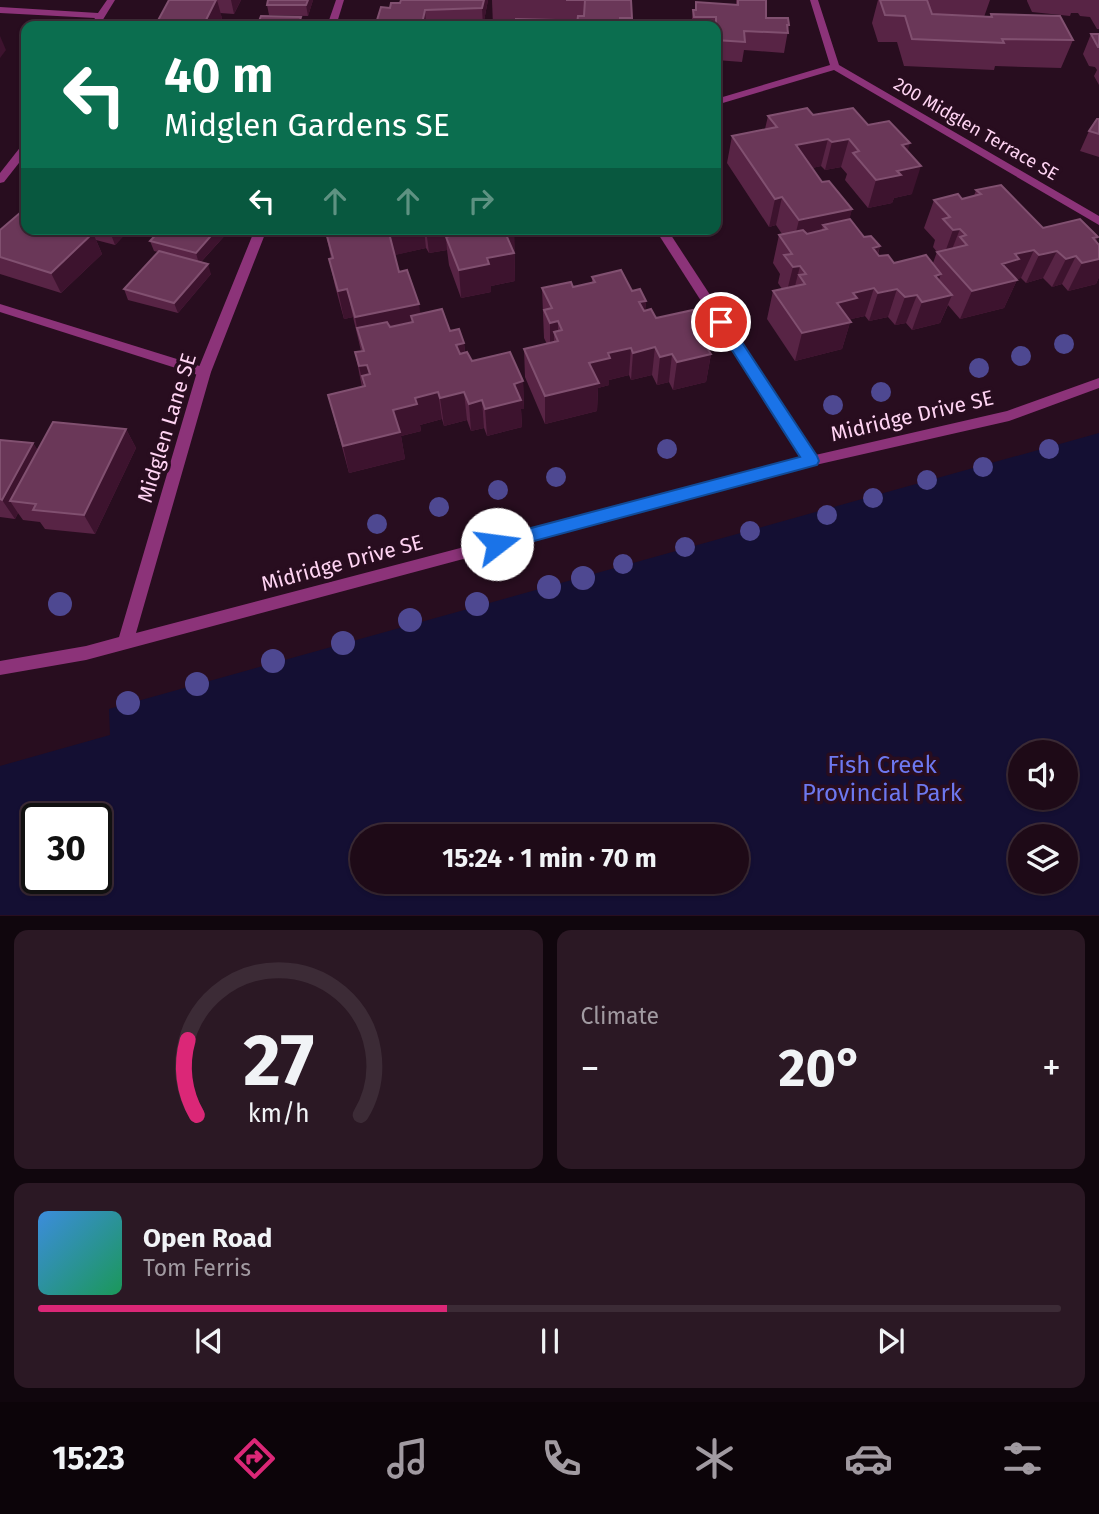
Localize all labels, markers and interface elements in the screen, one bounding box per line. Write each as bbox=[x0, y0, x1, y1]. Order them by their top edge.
text: 40 m bbox=[164, 46, 273, 105]
icon: left bbox=[49, 49, 140, 140]
street label: 200 Midglen Terrace SE bbox=[890, 73, 1062, 185]
text: Midglen Gardens SE bbox=[164, 106, 450, 144]
icon: left bbox=[243, 182, 281, 220]
icon: ahead bbox=[316, 182, 354, 220]
icon: ahead bbox=[389, 182, 427, 220]
icon: right bbox=[462, 182, 500, 220]
pin bbox=[691, 292, 751, 352]
icon: arrive bbox=[702, 303, 740, 341]
street label: Midglen Lane SE bbox=[132, 350, 202, 506]
street label: Midridge Drive SE bbox=[828, 385, 996, 447]
position arrow bbox=[460, 507, 534, 581]
street label: Midridge Drive SE bbox=[258, 529, 426, 597]
map controls bbox=[1008, 740, 1078, 894]
button: sound bbox=[1008, 740, 1078, 810]
park label: Fish Creek Provincial Park bbox=[802, 751, 963, 807]
speed limit sign: 30 bbox=[21, 803, 112, 894]
button: layers bbox=[1008, 824, 1078, 894]
text: 15:24 · 1 min · 70 m bbox=[442, 843, 657, 874]
text: Climate bbox=[581, 1002, 659, 1030]
text: 27 bbox=[243, 1018, 314, 1105]
text: 20° bbox=[779, 1037, 863, 1100]
text: − bbox=[581, 1045, 600, 1091]
text: + bbox=[1042, 1045, 1061, 1091]
text: km/h bbox=[247, 1099, 309, 1129]
text: Open Road bbox=[143, 1223, 272, 1254]
text: Tom Ferris bbox=[143, 1254, 251, 1282]
icon: previous bbox=[190, 1322, 228, 1360]
icon: pause bbox=[531, 1322, 569, 1360]
icon: next bbox=[872, 1322, 910, 1360]
icon: directions bbox=[230, 1434, 279, 1483]
icon: music bbox=[383, 1434, 432, 1483]
icon: phone bbox=[537, 1434, 586, 1483]
icon: climate bbox=[690, 1434, 739, 1483]
icon: car bbox=[844, 1434, 893, 1483]
icon: filters bbox=[998, 1434, 1047, 1483]
text: 15:23 bbox=[52, 1439, 125, 1477]

